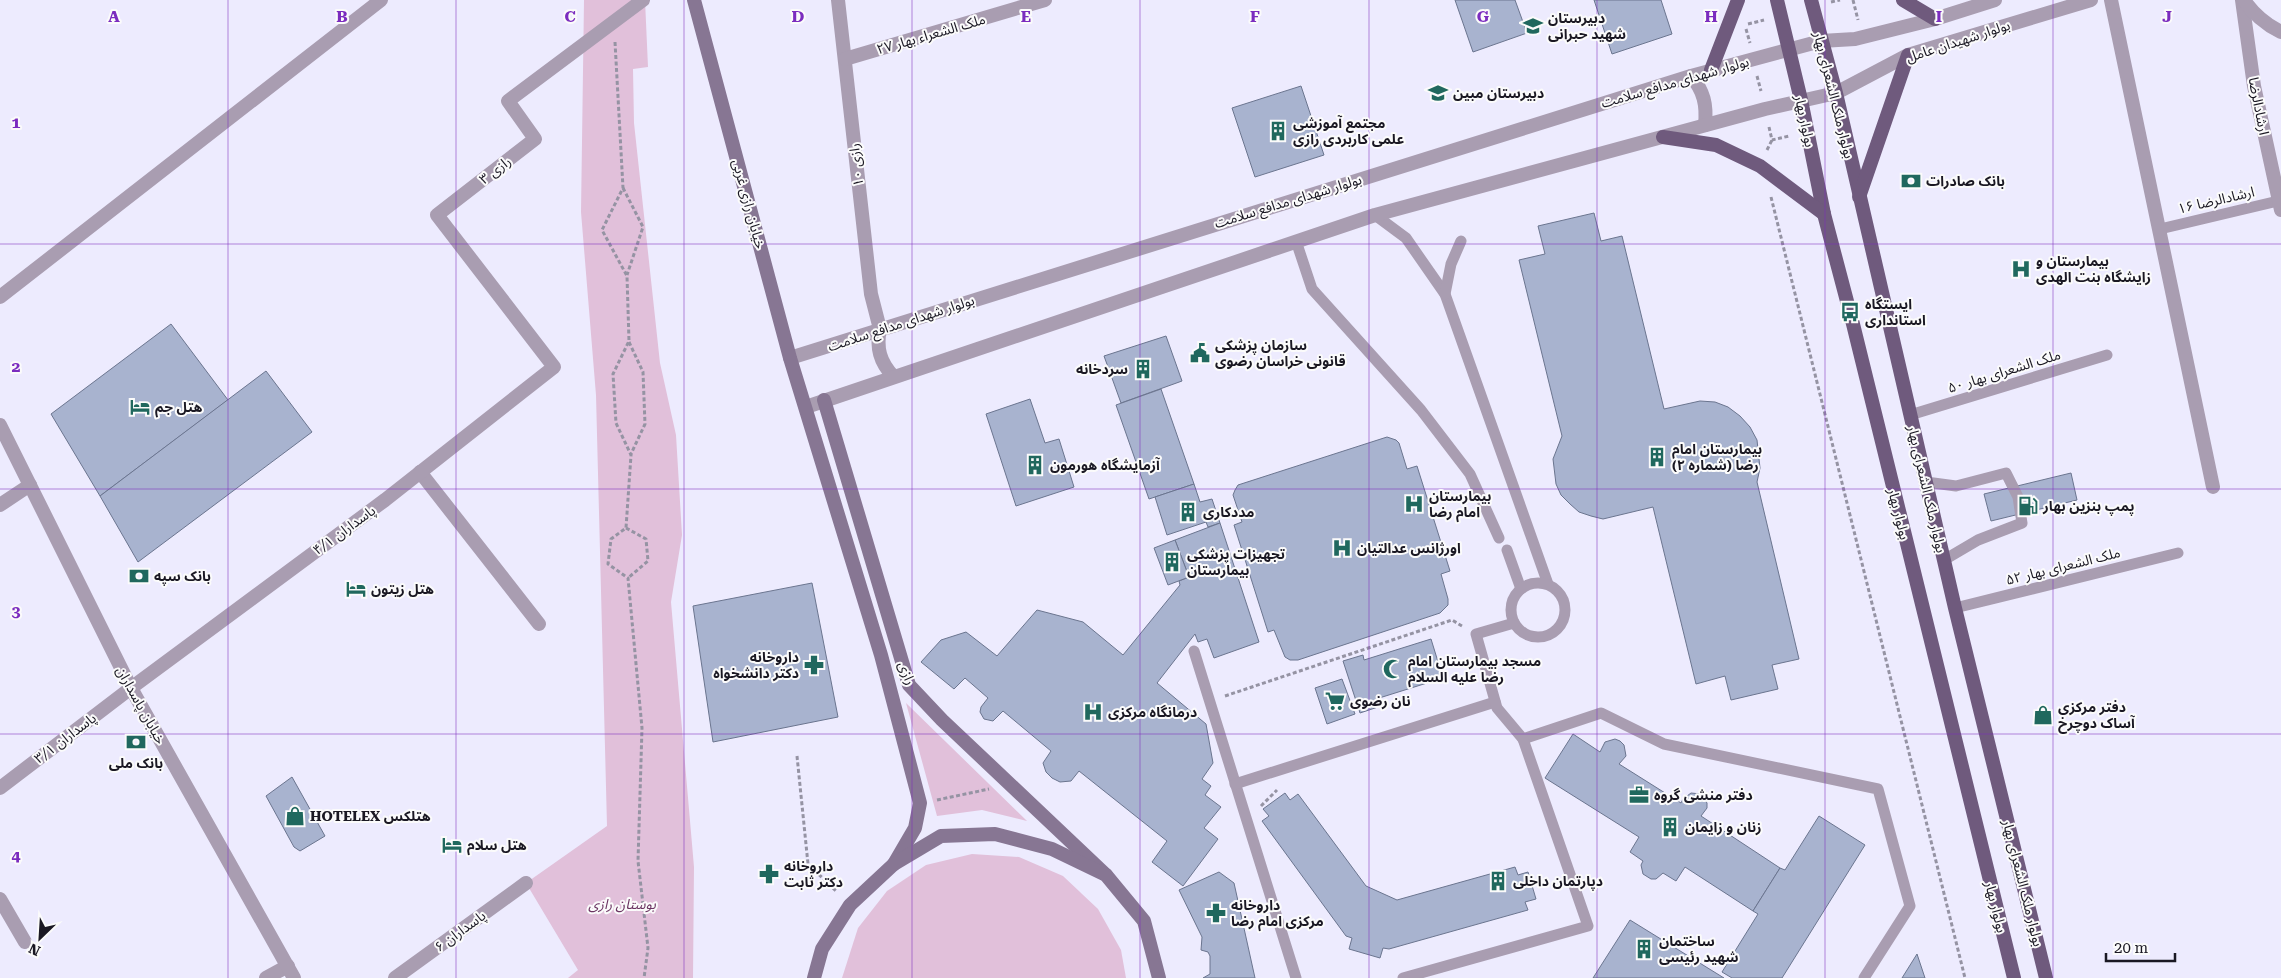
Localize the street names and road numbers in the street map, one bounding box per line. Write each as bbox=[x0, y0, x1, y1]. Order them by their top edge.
street label: ملک الشعراء بهار ۲۷ bbox=[875, 11, 987, 58]
street label: بولوار شهیدان عامل bbox=[1904, 17, 2013, 66]
street label: بولوار ملک الشعرای بهار bbox=[1809, 29, 1858, 161]
street label: بولوار شهدای مدافع سلامت bbox=[1599, 53, 1752, 114]
street label: ارشادالرضا bbox=[2245, 76, 2272, 136]
street label: بولوار بهار bbox=[1791, 93, 1818, 149]
street label: رازی ۱۰ bbox=[846, 142, 867, 187]
street label: رازی ۳ bbox=[476, 153, 515, 188]
street label: خیابان رازی غربی bbox=[728, 157, 769, 251]
street label: بولوار شهدای مدافع سلامت bbox=[1212, 171, 1365, 234]
street label: ارشادالرضا ۱۶ bbox=[2176, 183, 2256, 218]
street label: بولوار شهدای مدافع سلامت bbox=[826, 292, 977, 357]
street label: ملک الشعرای بهار ۵۰ bbox=[1946, 346, 2063, 397]
street label: بولوار ملک الشعرای بهار bbox=[1903, 423, 1950, 555]
street label: بولوار بهار bbox=[1884, 486, 1913, 542]
street label: پاسداران ۴/۱ bbox=[310, 502, 380, 560]
street label: ملک الشعرای بهار ۵۲ bbox=[2004, 544, 2122, 589]
street label: رازی bbox=[894, 659, 919, 687]
street label: خیابان پاسداران bbox=[111, 663, 169, 748]
street label: پاسداران ۳/۱ bbox=[31, 710, 100, 768]
street label: بولوار ملک الشعرای بهار bbox=[1998, 817, 2047, 949]
street label: بولوار بهار bbox=[1981, 879, 2010, 935]
street label: پاسداران ۶ bbox=[431, 907, 490, 957]

